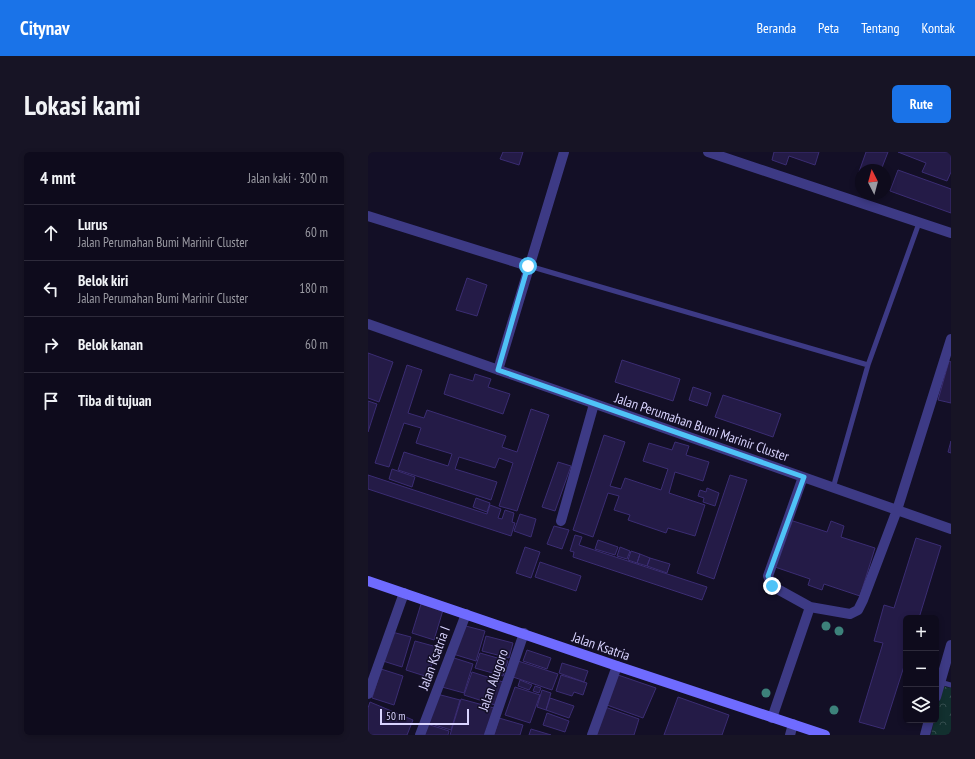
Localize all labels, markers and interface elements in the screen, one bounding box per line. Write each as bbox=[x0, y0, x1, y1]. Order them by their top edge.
text: Citynav bbox=[20, 16, 70, 40]
text: Beranda bbox=[756, 19, 796, 37]
text: Peta bbox=[818, 19, 839, 37]
text: Tentang bbox=[861, 19, 900, 37]
text: Kontak bbox=[922, 19, 955, 37]
button: Rute bbox=[892, 85, 951, 123]
text: Lokasi kami bbox=[24, 86, 141, 123]
north arrow bbox=[855, 164, 891, 200]
text: 4 mnt bbox=[40, 167, 75, 189]
text: Jalan kaki · 300 m bbox=[248, 170, 328, 187]
text: Lurus bbox=[78, 215, 107, 234]
icon: ahead bbox=[40, 222, 62, 244]
text: 60 m bbox=[305, 224, 328, 241]
text: Jalan Perumahan Bumi Marinir Cluster bbox=[78, 234, 248, 251]
route start bbox=[519, 257, 537, 275]
text: Belok kiri bbox=[78, 271, 128, 290]
icon: left bbox=[40, 278, 62, 300]
text: 180 m bbox=[299, 280, 328, 297]
text: Jalan Perumahan Bumi Marinir Cluster bbox=[78, 290, 248, 307]
icon: right bbox=[40, 334, 62, 356]
text: Belok kanan bbox=[78, 335, 143, 354]
text: 60 m bbox=[305, 336, 328, 353]
street label: Jalan Perumahan Bumi Marinir Cluster bbox=[612, 388, 792, 465]
icon: arrive bbox=[40, 390, 62, 412]
text: Tiba di tujuan bbox=[78, 391, 152, 410]
route end bbox=[763, 577, 781, 595]
map controls bbox=[903, 615, 939, 723]
button: + bbox=[903, 615, 939, 651]
street label: Jalan Ksatria I bbox=[414, 624, 454, 693]
street label: Jalan Ksatria bbox=[569, 627, 632, 664]
street label: Jalan Alugoro bbox=[474, 647, 512, 714]
button: − bbox=[903, 651, 939, 687]
button: layers bbox=[903, 687, 939, 723]
scale bar bbox=[380, 707, 469, 726]
text: 50 m bbox=[386, 709, 405, 723]

